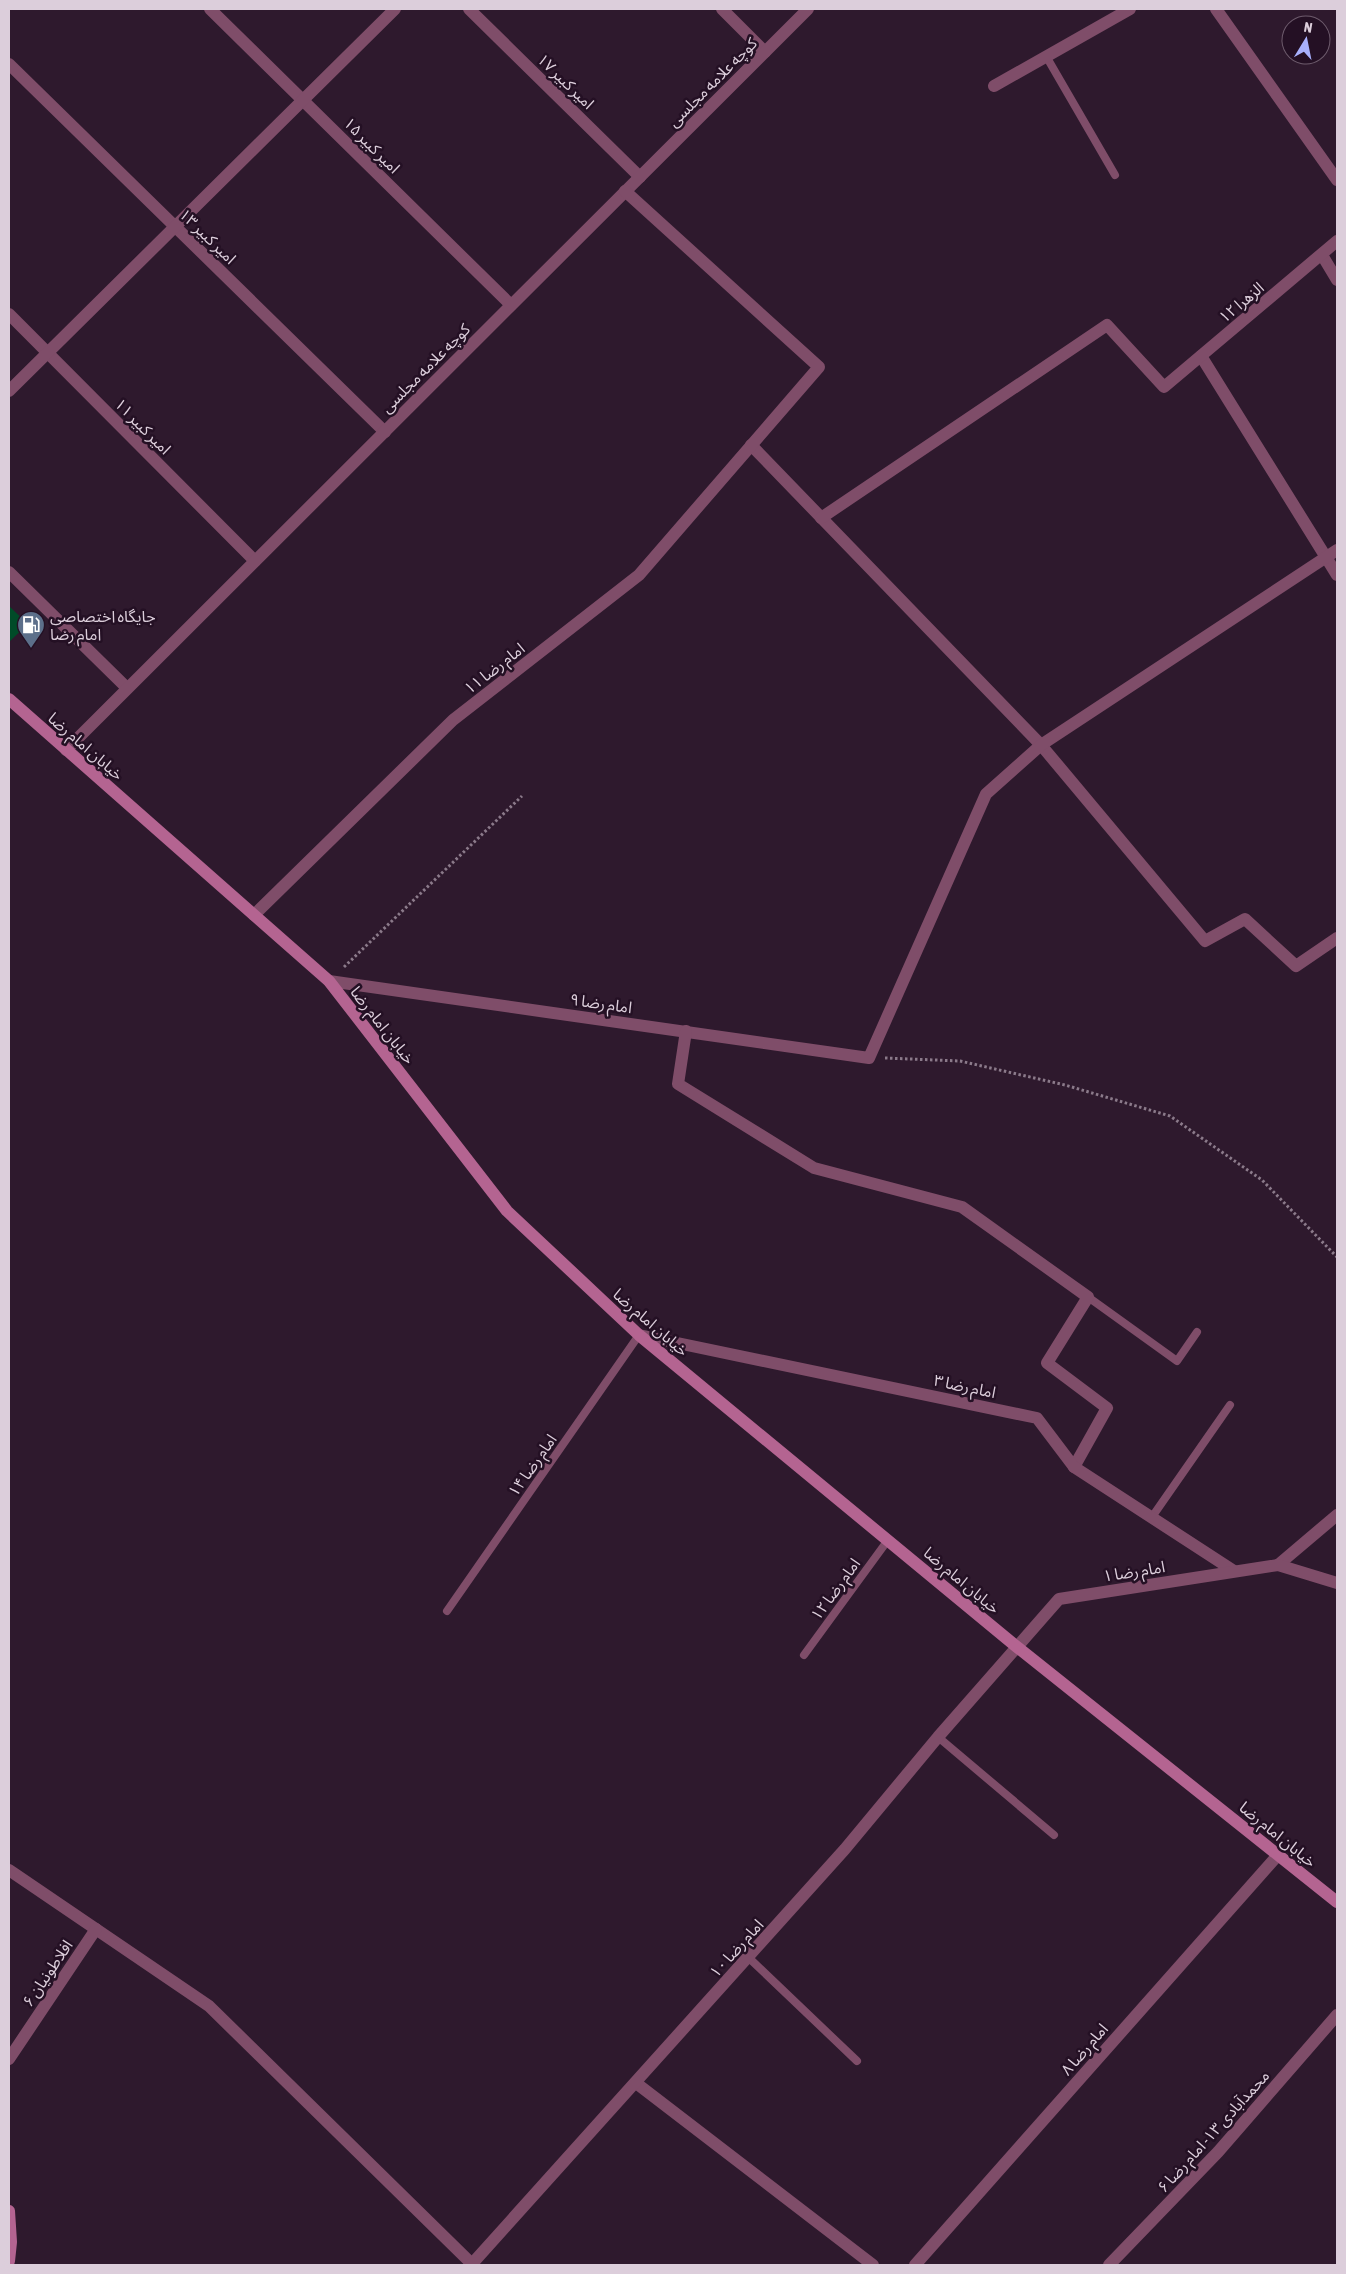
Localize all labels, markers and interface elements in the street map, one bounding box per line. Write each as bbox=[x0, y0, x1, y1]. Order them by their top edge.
north arrow bbox=[1281, 15, 1331, 65]
text: N bbox=[1303, 19, 1314, 36]
street label: کوچه علامه مجلسی bbox=[664, 34, 762, 132]
street label: امیر کبیر ۱۷ bbox=[533, 50, 598, 113]
street label: امیر کبیر ۱۵ bbox=[340, 113, 404, 177]
street label: امیر کبیر ۱۳ bbox=[175, 205, 240, 268]
street label: الزهرا ۱۲ bbox=[1215, 278, 1268, 327]
street label: کوچه علامه مجلسی bbox=[377, 320, 475, 418]
street label: امیر کبیر ۱۱ bbox=[111, 394, 175, 458]
place label: جایگاه اختصاصی امام رضا bbox=[50, 607, 156, 647]
fuel station icon: جایگاه اختصاصی امام رضا bbox=[16, 610, 46, 649]
street label: امام رضا ۱۱ bbox=[460, 639, 530, 700]
street label: خیابان امام رضا bbox=[42, 709, 127, 786]
street label: خیابان امام رضا bbox=[344, 983, 419, 1070]
street label: امام رضا ۹ bbox=[568, 990, 633, 1020]
street label: خیابان امام رضا bbox=[607, 1285, 692, 1362]
street label: امام رضا ۳ bbox=[932, 1371, 998, 1405]
street label: امام رضا ۱۴ bbox=[504, 1430, 563, 1502]
street label: خیابان امام رضا bbox=[918, 1543, 1004, 1620]
street label: امام رضا ۱۲ bbox=[807, 1555, 867, 1626]
street label: امام رضا ۱ bbox=[1102, 1557, 1167, 1589]
street label: خیابان امام رضا bbox=[1233, 1798, 1320, 1874]
street label: امام رضا ۱۰ bbox=[705, 1915, 770, 1983]
street label: افلاطونیان ۶ bbox=[18, 1936, 77, 2010]
street label: امام رضا ۸ bbox=[1057, 2019, 1114, 2081]
street label: محمدآبادی ۱۳- امام رضا ۶ bbox=[1153, 2066, 1276, 2198]

